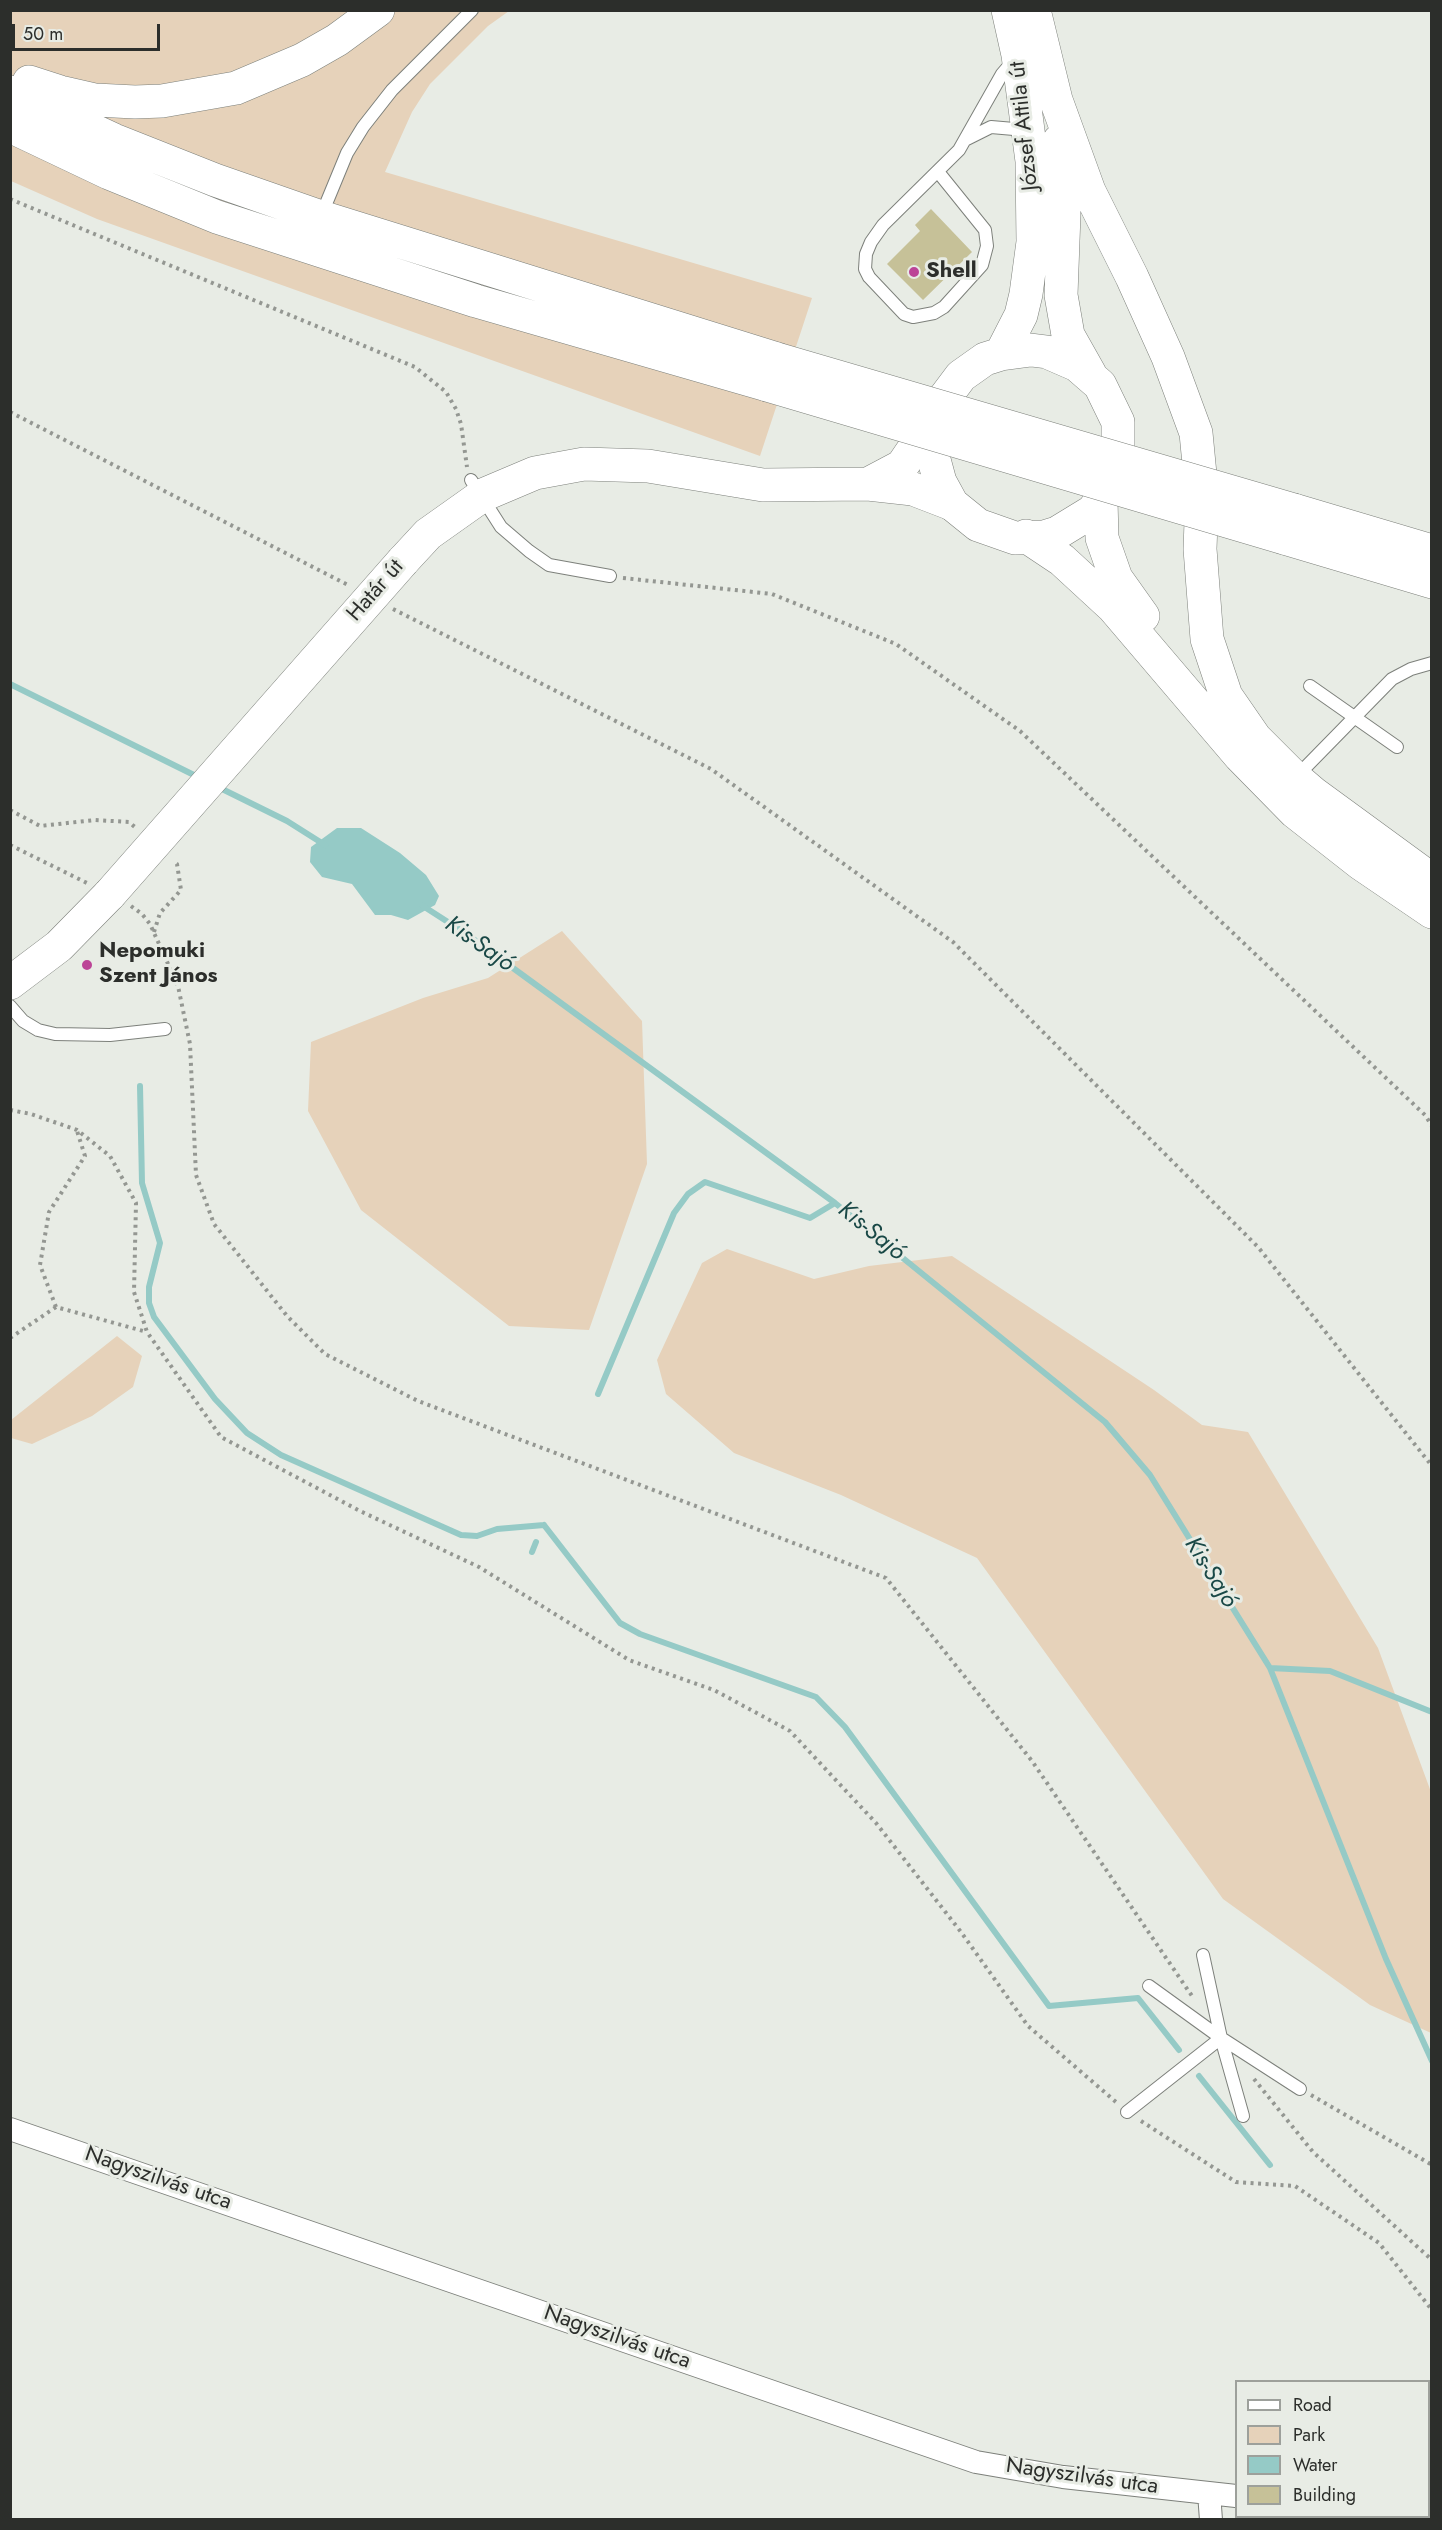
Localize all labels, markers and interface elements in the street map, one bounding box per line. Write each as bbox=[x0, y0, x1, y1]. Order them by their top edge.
scale bar bbox=[15, 12, 164, 50]
text: 50 m bbox=[23, 21, 63, 47]
street label: József Attila út bbox=[1005, 60, 1045, 192]
place label: Shell bbox=[926, 259, 977, 285]
marker: Shell bbox=[907, 265, 921, 279]
street label: Határ út bbox=[342, 555, 410, 627]
water label: Kis-Sajó bbox=[439, 911, 519, 979]
place label: Nepomuki Szent János bbox=[99, 939, 218, 990]
marker: Nepomuki Szent János bbox=[80, 958, 94, 972]
water label: Kis-Sajó bbox=[832, 1196, 910, 1268]
water label: Kis-Sajó bbox=[1177, 1532, 1243, 1614]
street label: Nagyszilvás utca bbox=[81, 2142, 235, 2216]
street label: Nagyszilvás utca bbox=[540, 2301, 694, 2375]
legend bbox=[1235, 2380, 1430, 2518]
text: Road bbox=[1293, 2392, 1332, 2418]
text: Park bbox=[1293, 2422, 1325, 2448]
text: Water bbox=[1293, 2452, 1337, 2478]
street label: Nagyszilvás utca bbox=[1004, 2453, 1160, 2501]
text: Building bbox=[1293, 2482, 1356, 2508]

